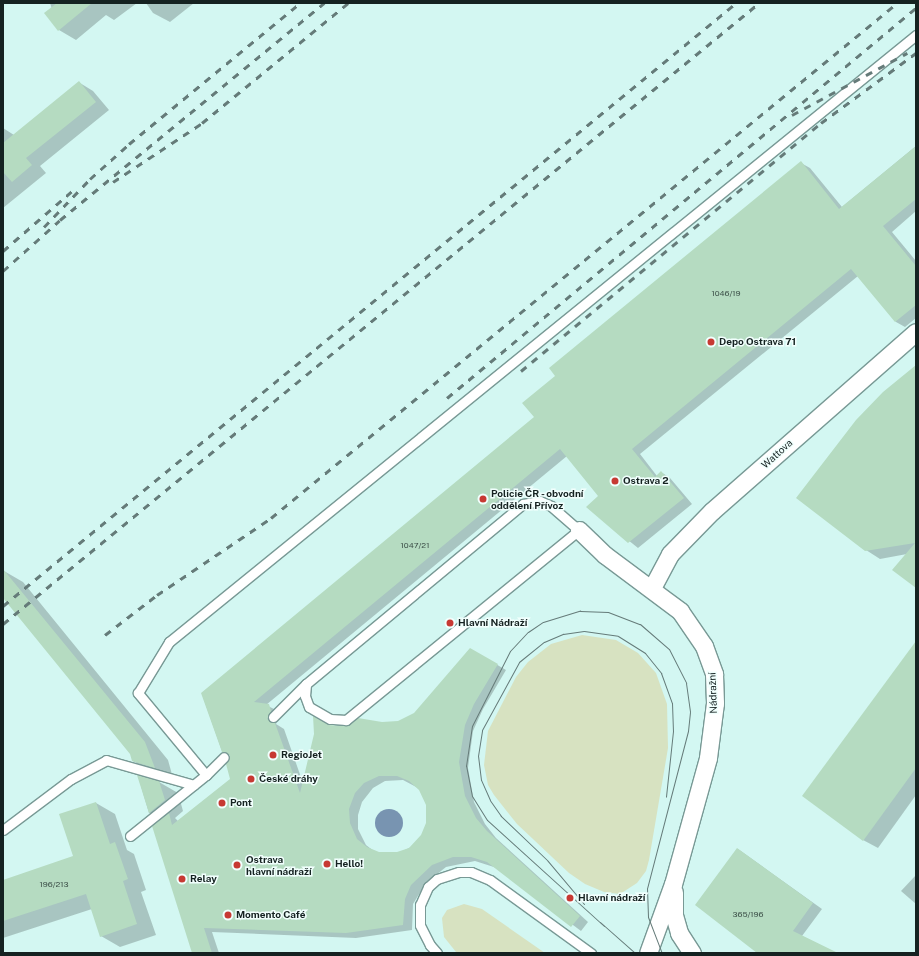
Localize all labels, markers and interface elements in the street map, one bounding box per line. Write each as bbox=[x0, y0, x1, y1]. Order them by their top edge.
house number: 1046/19 bbox=[711, 289, 741, 299]
place label: Depo Ostrava 71 bbox=[719, 336, 796, 348]
marker: Depo Ostrava 71 bbox=[706, 337, 716, 347]
street label: Wattova bbox=[759, 437, 795, 471]
place label: Ostrava 2 bbox=[623, 475, 669, 487]
marker: Ostrava 2 bbox=[610, 476, 620, 486]
place label: Policie ČR - obvodní oddělení Přívoz bbox=[491, 487, 585, 510]
marker: Policie ČR - obvodní oddělení Přívoz bbox=[478, 494, 488, 504]
house number: 1047/21 bbox=[401, 541, 429, 551]
place label: Hlavní Nádraží bbox=[458, 617, 527, 629]
marker: Hlavní Nádraží bbox=[445, 618, 455, 628]
street label: Nádražní bbox=[706, 672, 720, 714]
place label: RegioJet bbox=[281, 749, 322, 761]
marker: RegioJet bbox=[268, 750, 278, 760]
place label: České dráhy bbox=[259, 773, 318, 785]
marker: České dráhy bbox=[246, 774, 256, 784]
place label: Pont bbox=[230, 797, 252, 809]
marker: Pont bbox=[217, 798, 227, 808]
place label: Ostrava hlavní nádraží bbox=[246, 853, 312, 876]
place label: Hello! bbox=[335, 858, 363, 870]
marker: Ostrava hlavní nádraží bbox=[231, 859, 243, 871]
marker: Hello! bbox=[322, 859, 332, 869]
place label: Relay bbox=[190, 873, 217, 885]
marker: Relay bbox=[177, 874, 187, 884]
house number: 196/213 bbox=[39, 880, 69, 890]
place label: Hlavní nádraží bbox=[578, 892, 645, 904]
marker: Hlavní nádraží bbox=[565, 893, 575, 903]
place label: Momento Café bbox=[236, 909, 306, 921]
marker: Momento Café bbox=[223, 910, 233, 920]
house number: 365/196 bbox=[732, 910, 764, 920]

